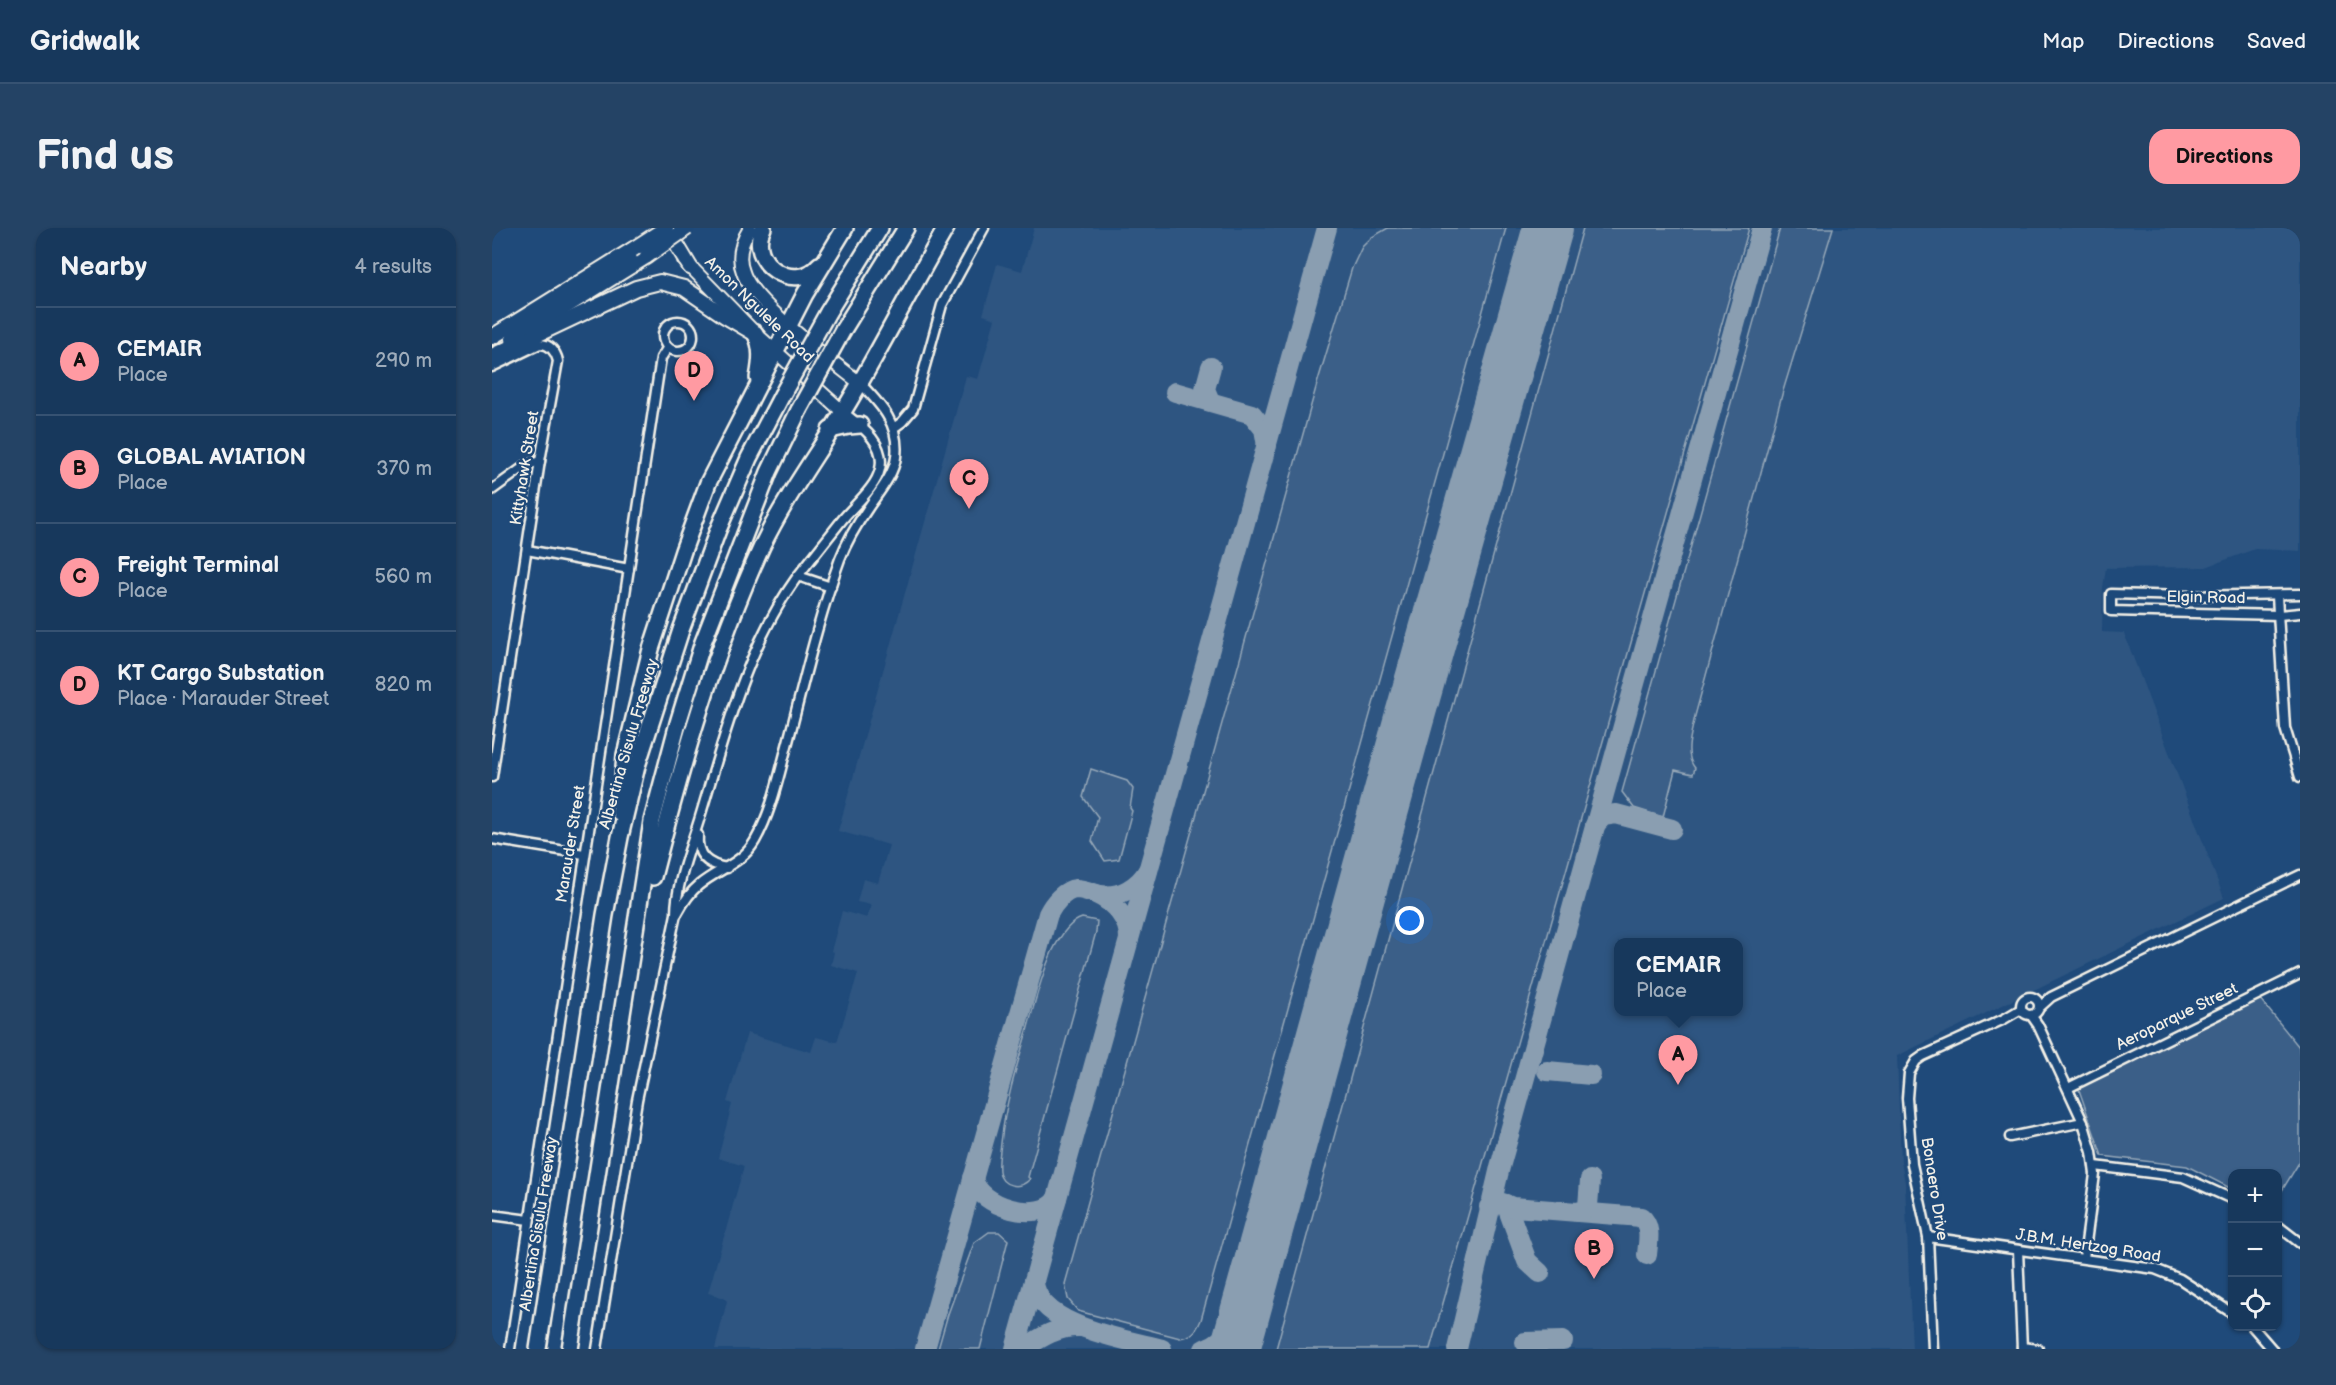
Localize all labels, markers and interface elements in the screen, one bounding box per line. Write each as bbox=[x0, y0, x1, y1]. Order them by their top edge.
text: Gridwalk bbox=[30, 25, 140, 58]
text: Map bbox=[2042, 29, 2085, 54]
text: Directions bbox=[2118, 29, 2214, 54]
text: Saved bbox=[2247, 29, 2306, 54]
button: Directions bbox=[2149, 129, 2300, 184]
text: Find us bbox=[36, 131, 174, 182]
text: Nearby bbox=[60, 252, 147, 283]
street label: Amon Ngulele Road bbox=[700, 253, 818, 367]
text: 4 results bbox=[354, 255, 432, 279]
text: CEMAIR bbox=[117, 336, 202, 363]
text: A bbox=[73, 349, 86, 373]
text: 290 m bbox=[375, 349, 432, 373]
pin: D bbox=[674, 352, 714, 401]
text: Place bbox=[117, 363, 168, 387]
street label: Kittyhawk Street bbox=[507, 409, 543, 527]
text: GLOBAL AVIATION bbox=[117, 444, 306, 471]
text: B bbox=[72, 457, 87, 481]
text: 370 m bbox=[376, 457, 432, 481]
pin: C bbox=[950, 460, 988, 509]
text: Place bbox=[117, 471, 168, 495]
text: Freight Terminal bbox=[117, 552, 279, 579]
text: C bbox=[72, 565, 87, 589]
text: 560 m bbox=[375, 565, 432, 589]
text: Place bbox=[117, 579, 168, 603]
street label: Elgin Road bbox=[2166, 588, 2246, 608]
street label: Albertina Sisulu Freeway bbox=[596, 656, 663, 831]
text: KT Cargo Substation bbox=[117, 660, 325, 687]
text: D bbox=[73, 673, 86, 697]
text: 820 m bbox=[375, 673, 432, 697]
text: Place · Marauder Street bbox=[117, 687, 329, 711]
street label: Marauder Street bbox=[552, 784, 590, 904]
your location bbox=[1395, 906, 1424, 935]
popup bbox=[1614, 938, 1743, 1016]
text: CEMAIR bbox=[1636, 952, 1721, 979]
text: Place bbox=[1636, 979, 1687, 1003]
street label: Aeroparque Street bbox=[2113, 979, 2241, 1055]
pin: A bbox=[1658, 1036, 1698, 1085]
street label: Albertina Sisulu Freeway bbox=[516, 1135, 562, 1313]
street label: Bonaero Drive bbox=[1916, 1136, 1952, 1242]
map controls bbox=[2228, 1169, 2282, 1331]
button: + bbox=[2228, 1169, 2282, 1223]
button: − bbox=[2228, 1223, 2282, 1277]
street label: J.B.M. Hertzog Road bbox=[2014, 1225, 2162, 1267]
pin: B bbox=[1574, 1230, 1614, 1279]
button: locate bbox=[2228, 1277, 2282, 1331]

